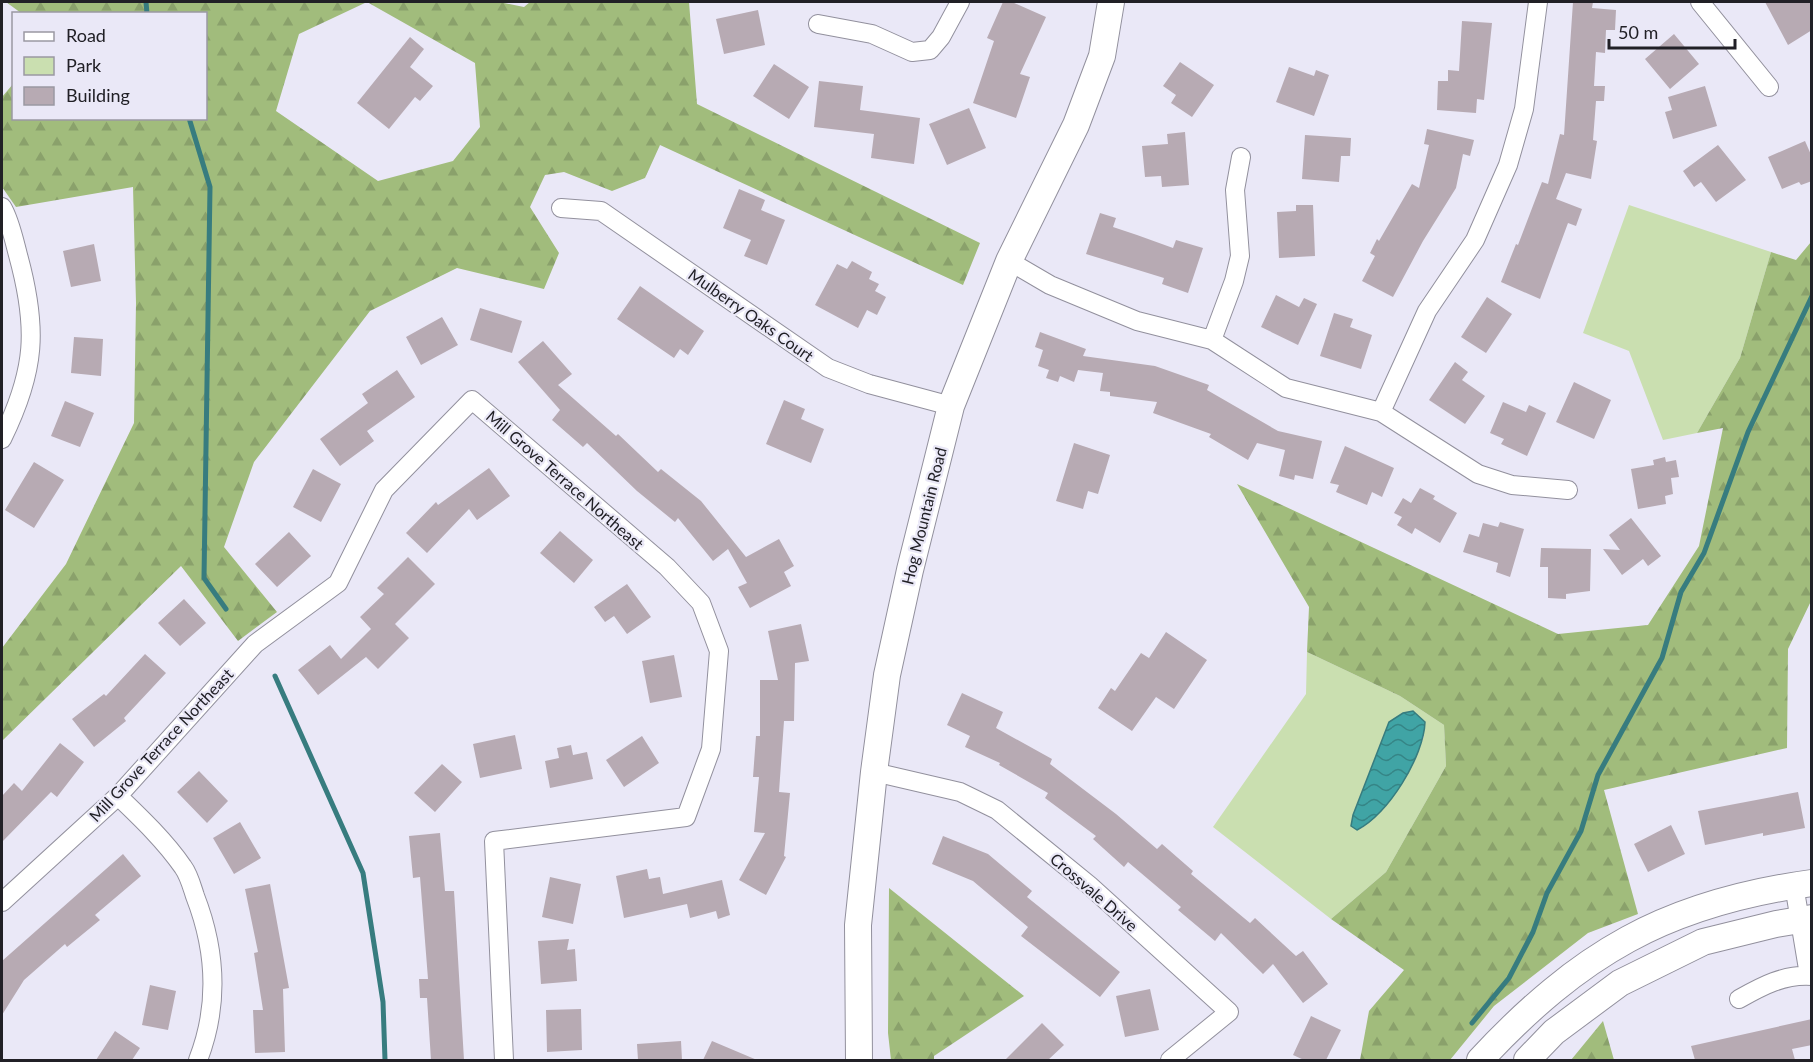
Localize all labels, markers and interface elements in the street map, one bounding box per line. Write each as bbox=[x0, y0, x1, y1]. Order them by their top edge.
legend bbox=[12, 12, 207, 120]
scale bar bbox=[1609, 12, 1735, 50]
text: 50 m bbox=[1618, 21, 1658, 43]
text: Road bbox=[66, 24, 106, 46]
text: Park bbox=[66, 54, 102, 76]
text: Building bbox=[66, 84, 130, 106]
street label: Mulberry Oaks Court bbox=[685, 264, 818, 365]
street label: Mill Grove Terrace Northeast bbox=[483, 406, 648, 553]
street label: Hog Mountain Road bbox=[897, 445, 950, 587]
street label: Mill Grove Terrace Northeast bbox=[85, 664, 237, 825]
street label: Crossvale Drive bbox=[1047, 849, 1142, 935]

